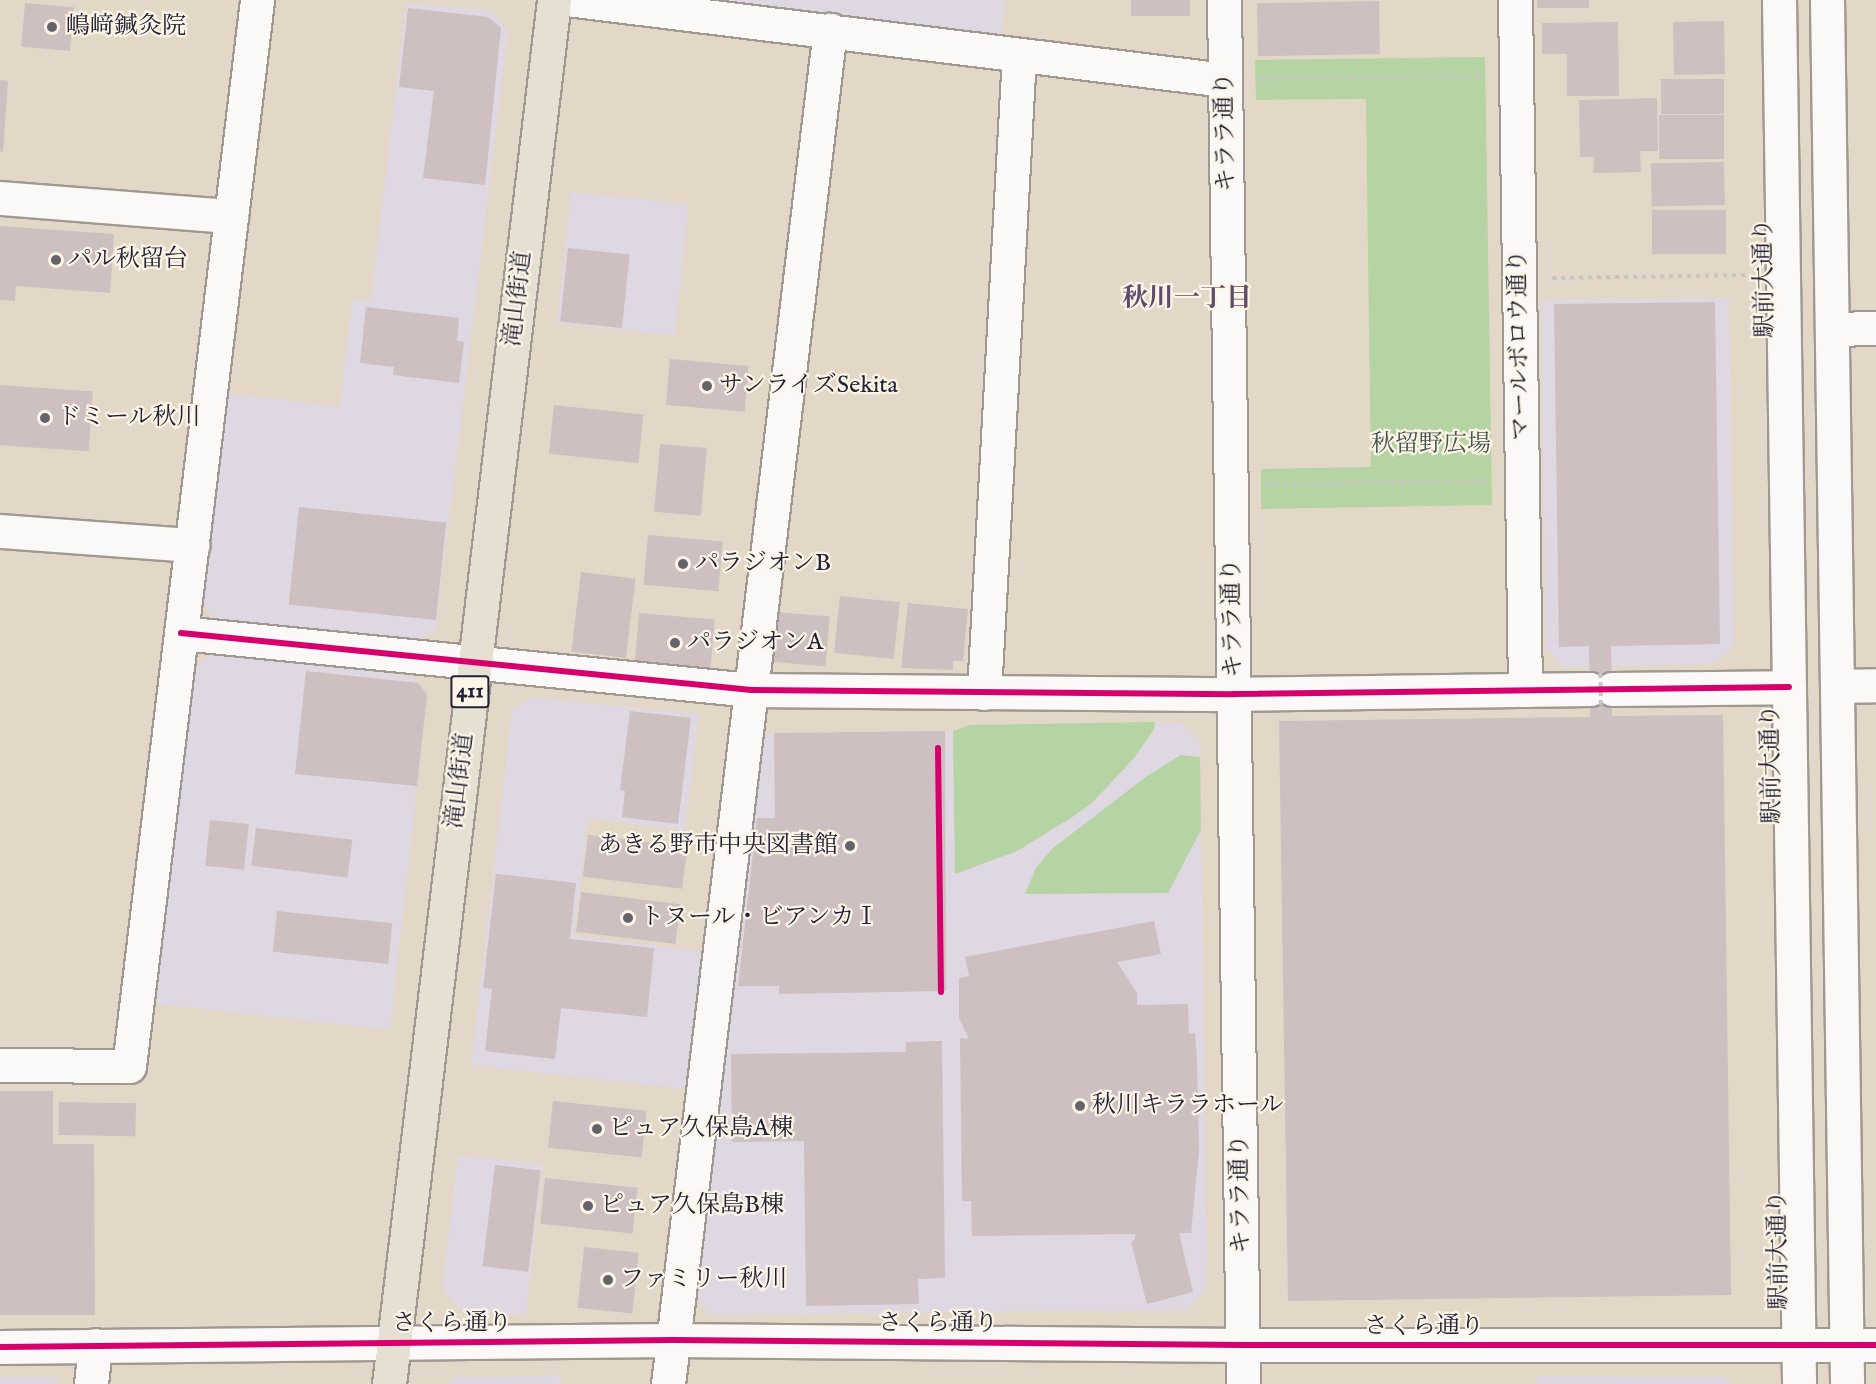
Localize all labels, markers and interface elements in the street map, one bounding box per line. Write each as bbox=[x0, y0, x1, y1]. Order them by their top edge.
place label: 嶋﨑鍼灸院 bbox=[66, 13, 186, 41]
marker: 嶋﨑鍼灸院 bbox=[43, 18, 61, 36]
street label: キララ通り bbox=[1211, 72, 1241, 192]
street label: 駅前大通り bbox=[1750, 218, 1780, 338]
place label: パル秋留台 bbox=[68, 246, 188, 274]
street label: マールボロウ通り bbox=[1504, 249, 1536, 441]
street label: 滝山街道 bbox=[498, 250, 538, 348]
marker: パル秋留台 bbox=[49, 253, 63, 267]
district label: 秋川一丁目 bbox=[1122, 283, 1252, 315]
place label: サンライズSekita bbox=[719, 372, 900, 400]
marker: サンライズSekita bbox=[700, 379, 714, 393]
place label: ドミール秋川 bbox=[57, 404, 201, 432]
marker: ドミール秋川 bbox=[38, 411, 52, 425]
park label: 秋留野広場 bbox=[1371, 431, 1491, 459]
place label: パラジオンB bbox=[695, 550, 831, 578]
marker: パラジオンB bbox=[676, 557, 690, 571]
street label: キララ通り bbox=[1218, 558, 1248, 678]
place label: パラジオンA bbox=[687, 629, 823, 657]
marker: パラジオンA bbox=[668, 636, 682, 650]
road number: 411 bbox=[449, 673, 491, 711]
street label: 駅前大通り bbox=[1757, 704, 1787, 824]
street label: 滝山街道 bbox=[440, 732, 480, 830]
place label: あきる野市中央図書館 bbox=[598, 832, 838, 860]
marker: あきる野市中央図書館 bbox=[843, 839, 857, 853]
place label: トヌール・ビアンカⅠ bbox=[640, 904, 880, 932]
marker: トヌール・ビアンカⅠ bbox=[621, 911, 635, 925]
place label: 秋川キララホール bbox=[1092, 1092, 1284, 1120]
marker: 秋川キララホール bbox=[1073, 1099, 1087, 1113]
place label: ピュア久保島A棟 bbox=[609, 1115, 793, 1143]
marker: ピュア久保島A棟 bbox=[590, 1122, 604, 1136]
street label: キララ通り bbox=[1226, 1134, 1256, 1254]
street label: 駅前大通り bbox=[1764, 1190, 1794, 1310]
place label: ピュア久保島B棟 bbox=[600, 1192, 784, 1220]
marker: ピュア久保島B棟 bbox=[581, 1199, 595, 1213]
place label: ファミリー秋川 bbox=[620, 1266, 788, 1294]
marker: ファミリー秋川 bbox=[601, 1273, 615, 1287]
street label: さくら通り bbox=[392, 1310, 512, 1338]
street label: さくら通り bbox=[878, 1310, 998, 1338]
street label: さくら通り bbox=[1364, 1313, 1484, 1341]

